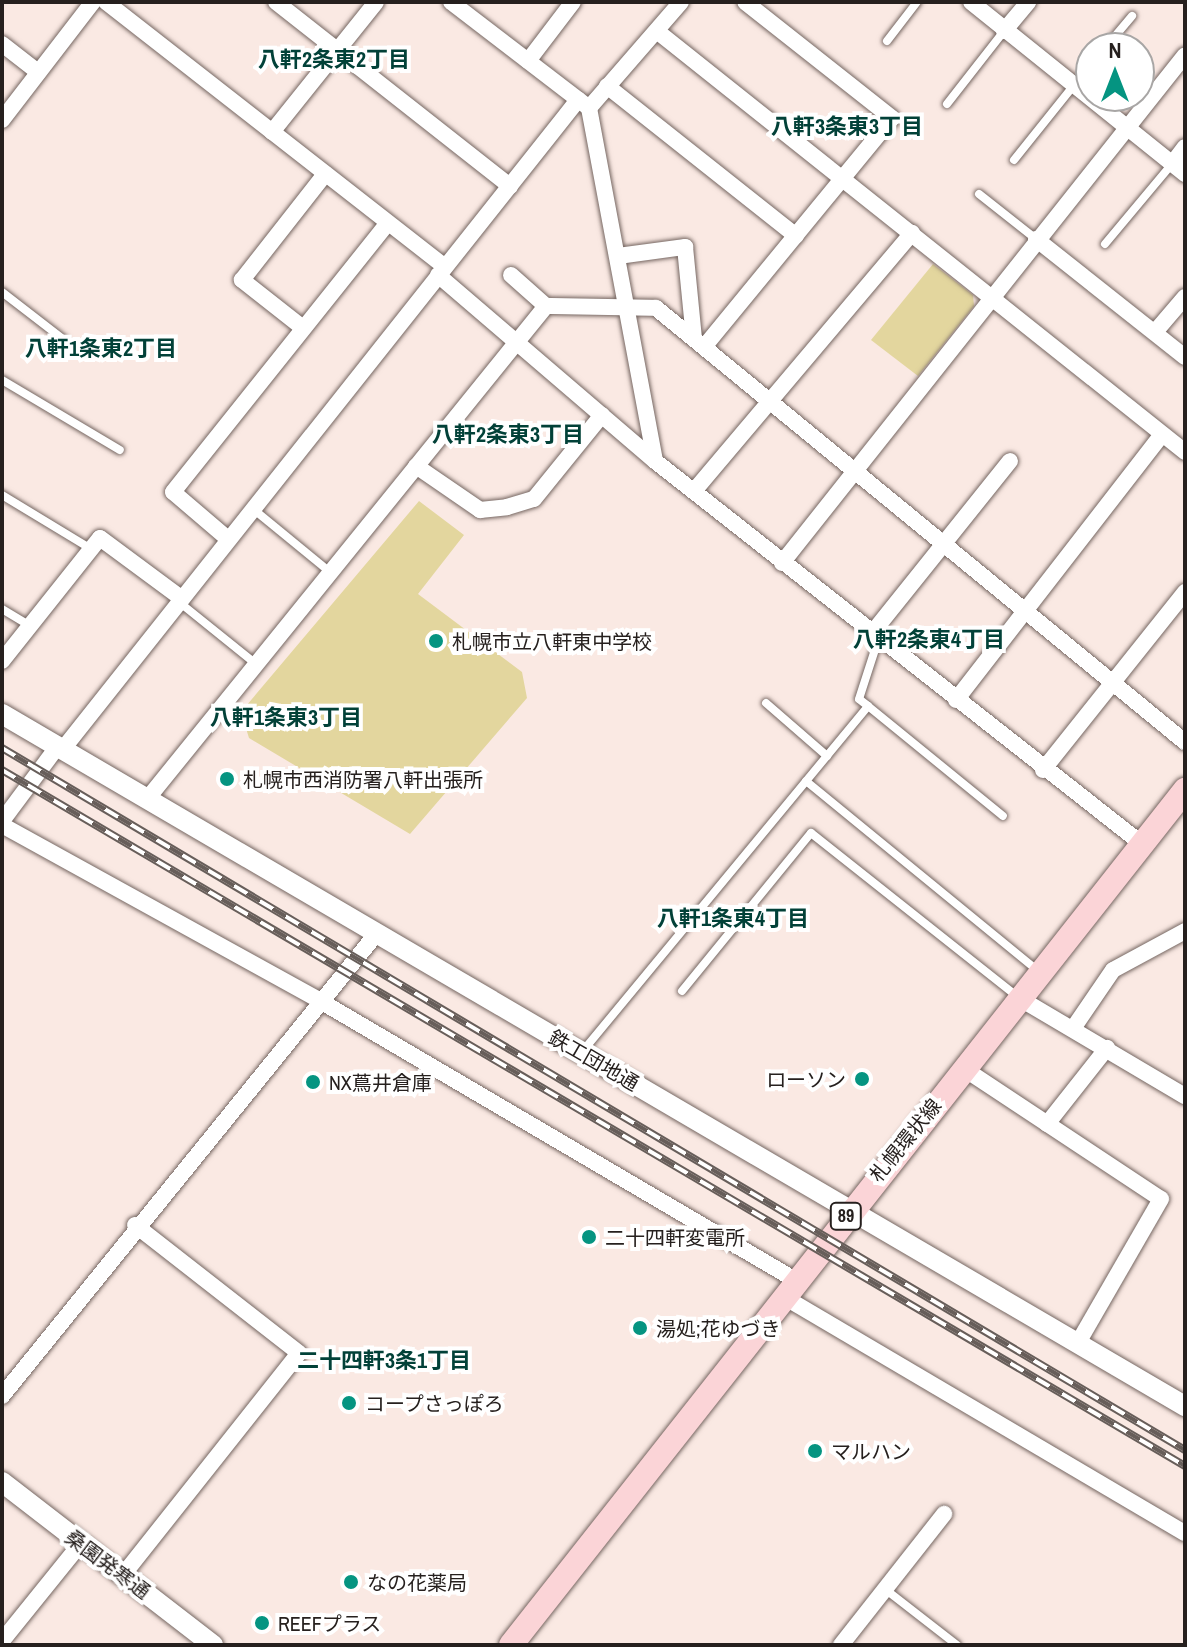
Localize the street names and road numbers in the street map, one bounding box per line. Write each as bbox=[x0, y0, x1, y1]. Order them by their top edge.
street label: 鉄工団地通 bbox=[545, 1025, 643, 1095]
street label: 札幌環状線 bbox=[864, 1094, 946, 1186]
road number: 89 bbox=[828, 1202, 864, 1230]
street label: 桑園発寒通 bbox=[61, 1524, 155, 1604]

